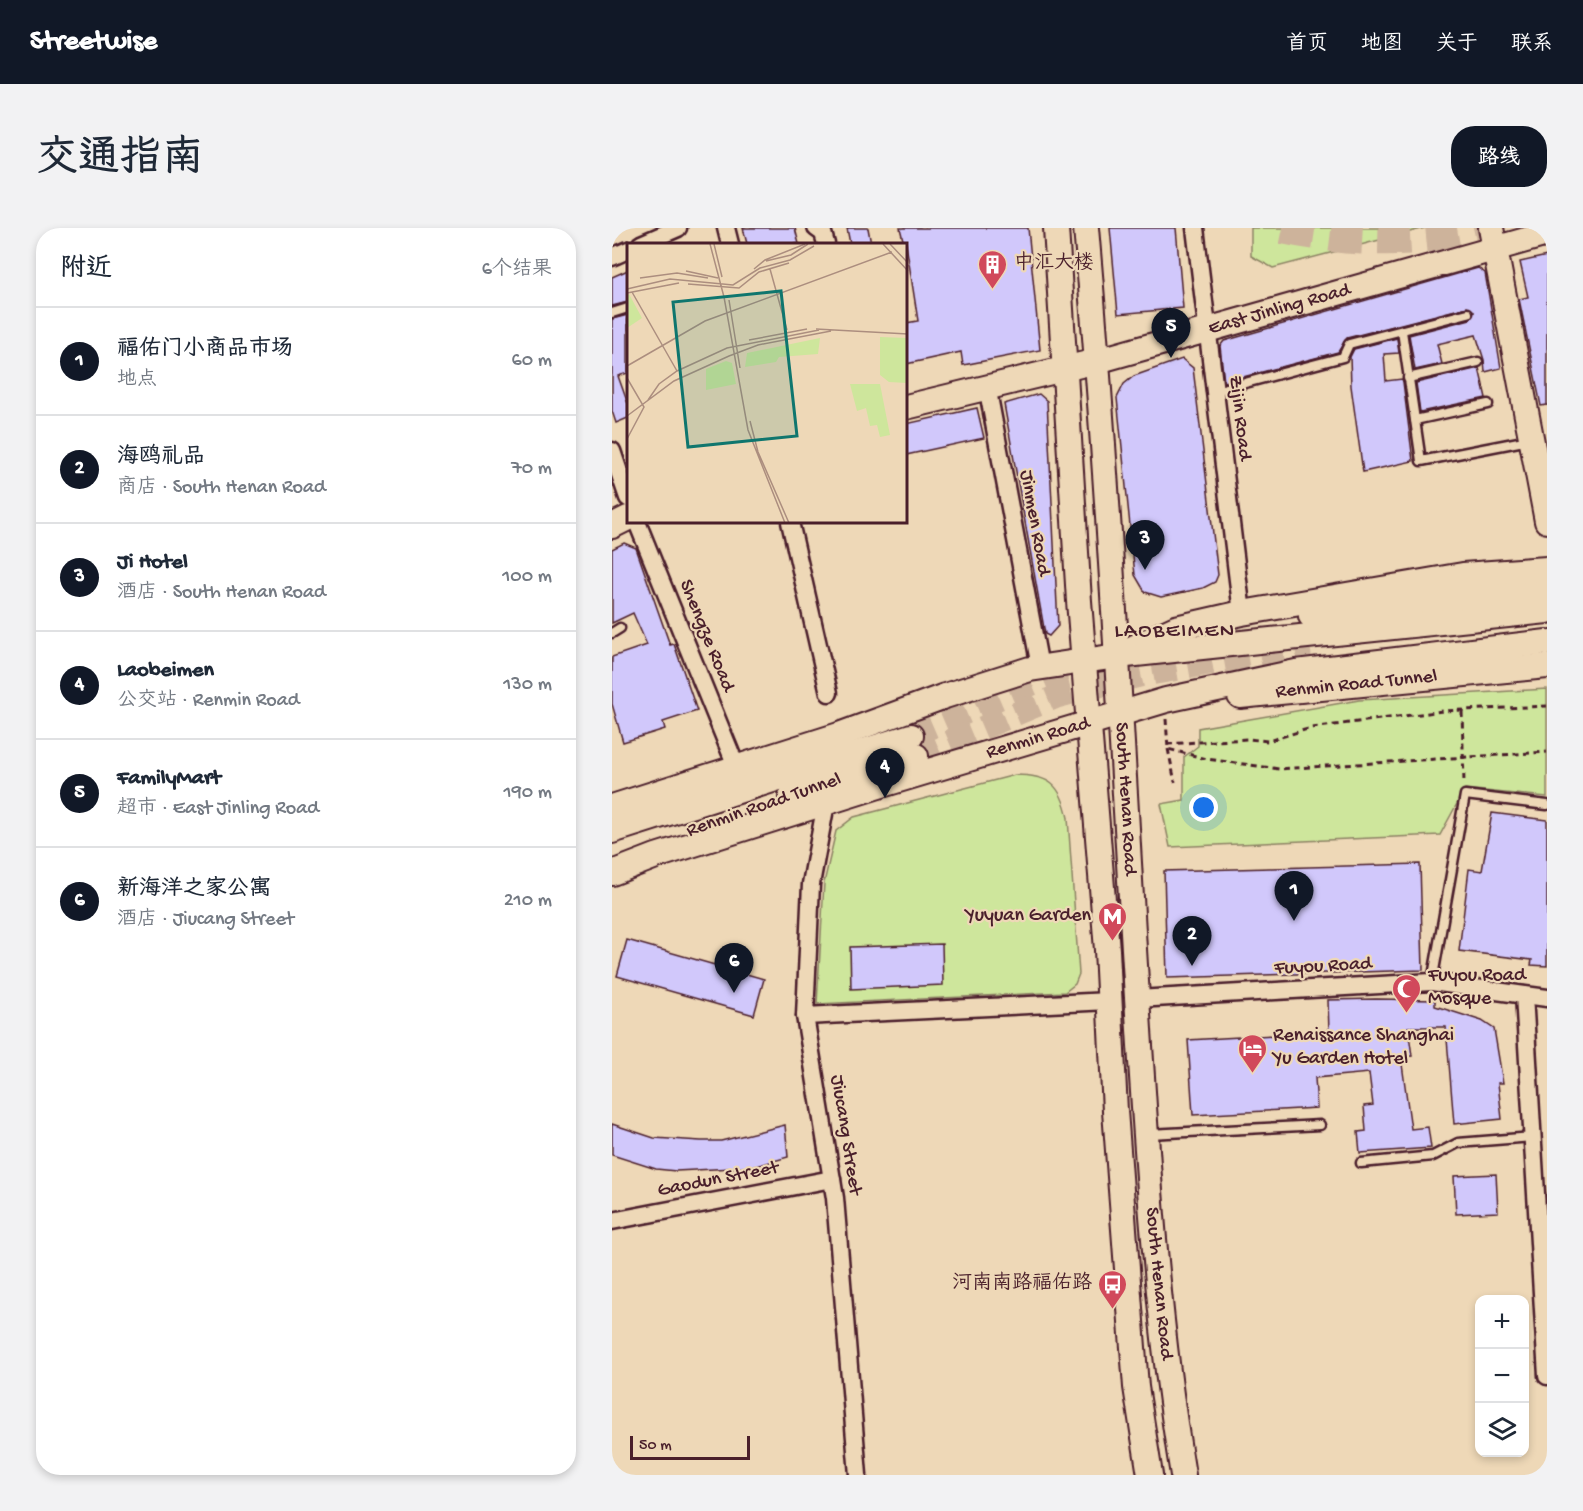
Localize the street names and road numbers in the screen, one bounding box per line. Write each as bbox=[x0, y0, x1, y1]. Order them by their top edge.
street label: East Jinling Road bbox=[1206, 278, 1355, 340]
street label: Zijin Road bbox=[1222, 374, 1256, 464]
street label: Jinmen Road bbox=[1013, 468, 1055, 580]
street label: Shengze Road bbox=[673, 577, 740, 697]
street label: Renmin Road Tunnel bbox=[1274, 665, 1438, 704]
street label: Renmin Road bbox=[984, 711, 1095, 765]
street label: South Henan Road bbox=[1109, 722, 1141, 878]
street label: Renmin Road Tunnel bbox=[684, 769, 844, 843]
street label: Fuyou Road bbox=[1273, 953, 1375, 981]
street label: Jiucang Street bbox=[824, 1073, 866, 1198]
street label: Gaodun Street bbox=[656, 1157, 782, 1203]
street label: South Henan Road bbox=[1140, 1206, 1178, 1363]

